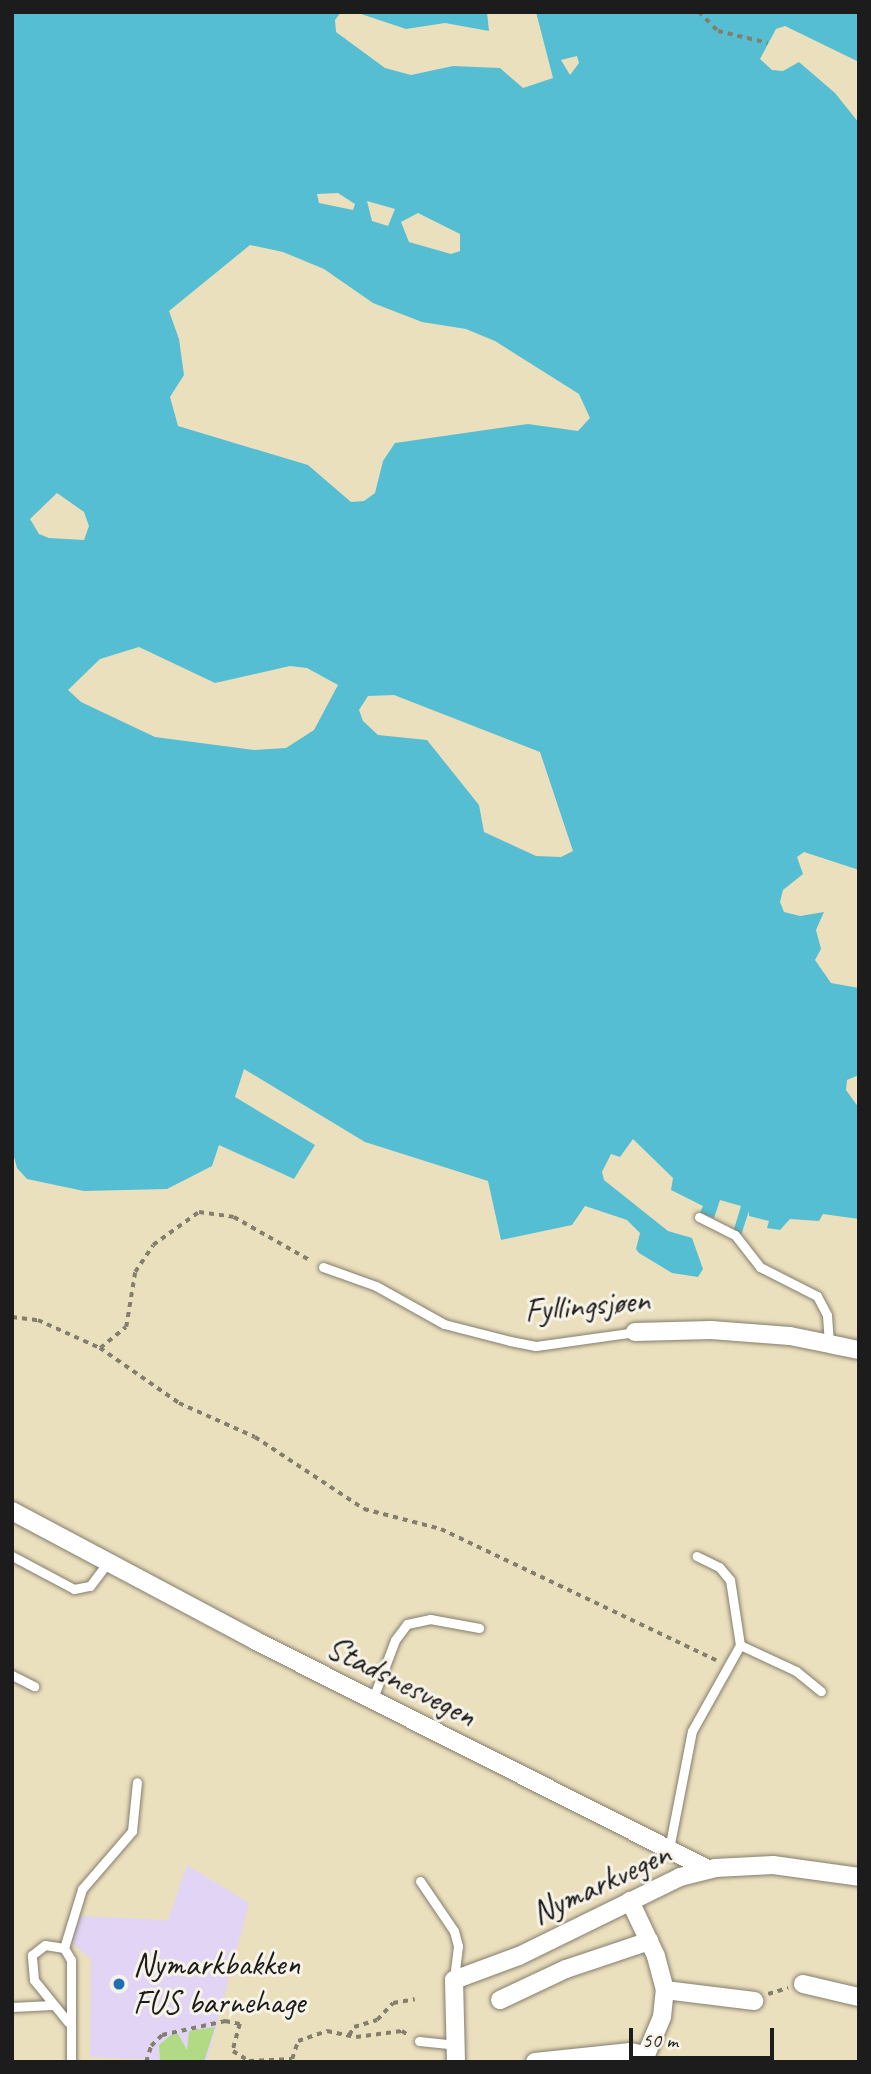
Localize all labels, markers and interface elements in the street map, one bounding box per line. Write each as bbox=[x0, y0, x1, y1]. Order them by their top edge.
street label: Fyllingsjøen bbox=[523, 1281, 651, 1331]
street label: Stadsnesvegen bbox=[320, 1628, 482, 1736]
street label: Nymarkvegen bbox=[525, 1835, 677, 1933]
place label: Nymarkbakken FUS barnehage bbox=[133, 1945, 305, 2023]
marker: Nymarkbakken FUS barnehage bbox=[111, 1976, 127, 1992]
scale bar bbox=[633, 2014, 778, 2058]
text: 50 m bbox=[642, 2027, 678, 2053]

